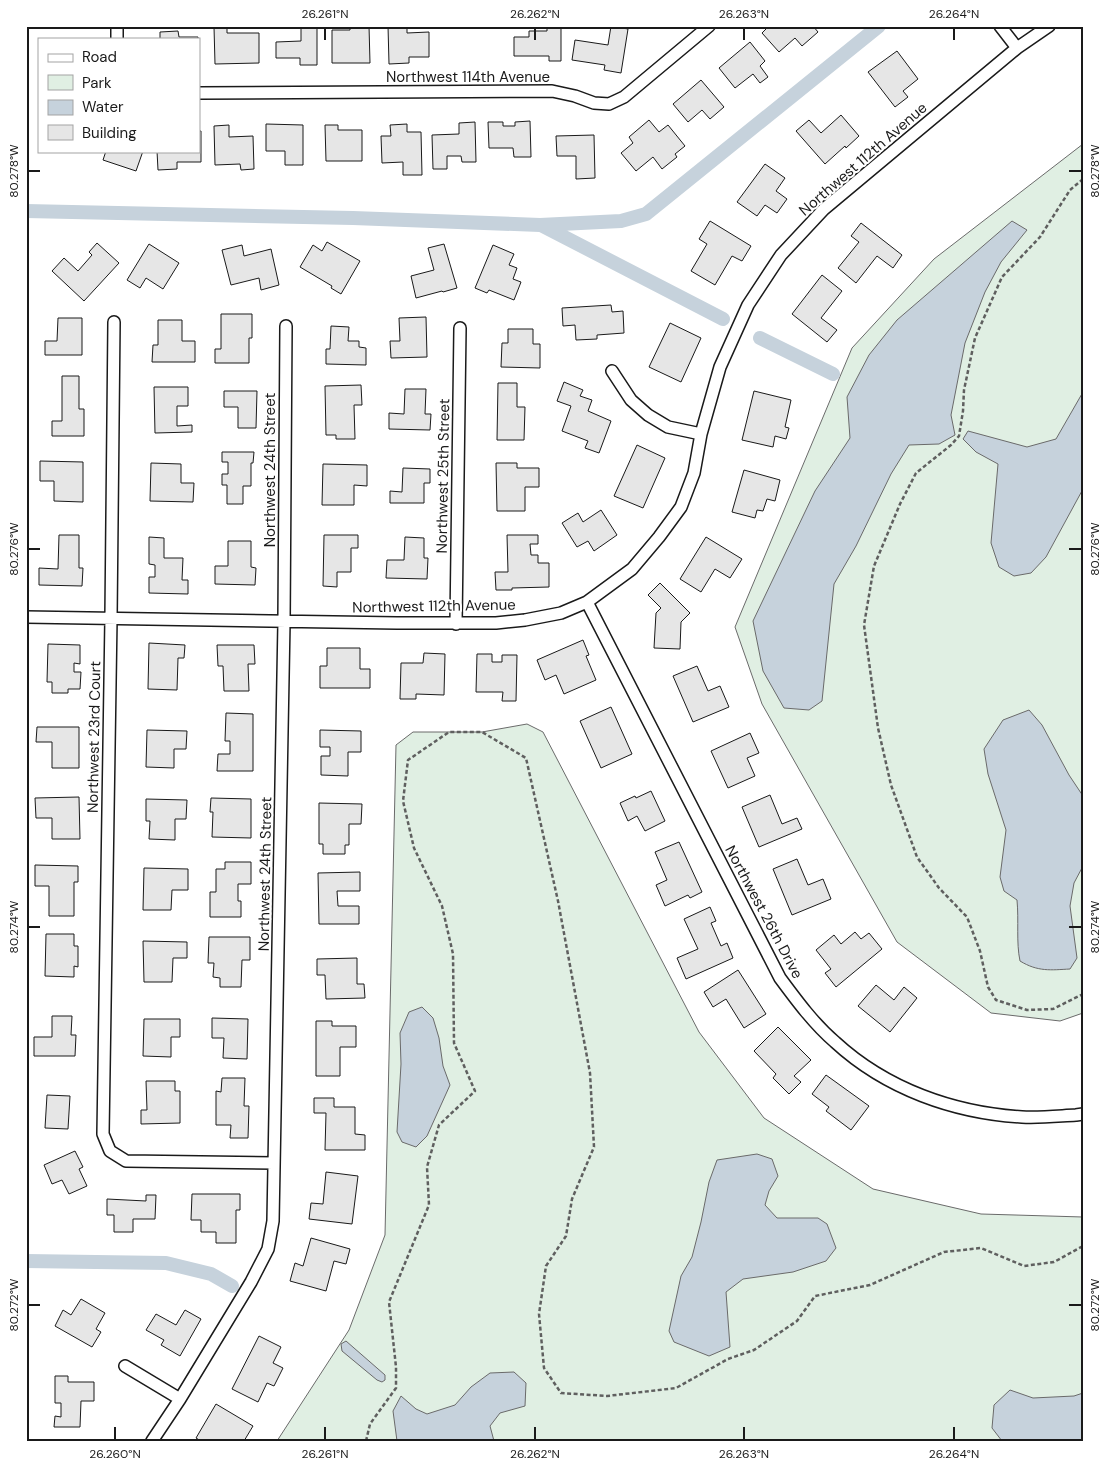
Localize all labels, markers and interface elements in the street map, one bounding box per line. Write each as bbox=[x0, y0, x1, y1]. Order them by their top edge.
text: 26.261°N bbox=[302, 6, 348, 22]
text: 26.262°N bbox=[510, 6, 560, 22]
text: 26.263°N bbox=[719, 6, 769, 22]
text: 26.264°N bbox=[929, 6, 979, 22]
legend bbox=[38, 38, 200, 152]
text: Road bbox=[82, 47, 117, 67]
street label: Northwest 114th Avenue bbox=[386, 67, 550, 87]
text: Park bbox=[82, 73, 112, 93]
text: Water bbox=[82, 97, 124, 117]
street label: Northwest 112th Avenue bbox=[795, 98, 931, 220]
text: Building bbox=[82, 123, 137, 143]
text: 80.278°W bbox=[6, 144, 22, 198]
text: 80.278°W bbox=[1087, 144, 1103, 198]
street label: Northwest 24th Street bbox=[260, 393, 280, 547]
street label: Northwest 25th Street bbox=[432, 398, 454, 554]
text: 80.276°W bbox=[6, 522, 22, 576]
text: 80.276°W bbox=[1087, 522, 1103, 576]
street label: Northwest 112th Avenue bbox=[352, 595, 516, 617]
street label: Northwest 23rd Court bbox=[83, 661, 105, 813]
street label: Northwest 24th Street bbox=[254, 796, 276, 951]
street label: Northwest 26th Drive bbox=[720, 842, 808, 982]
text: 80.274°W bbox=[6, 900, 22, 953]
text: 80.274°W bbox=[1087, 900, 1103, 953]
text: 80.272°W bbox=[6, 1278, 22, 1331]
text: 80.272°W bbox=[1087, 1278, 1103, 1331]
text: 26.260°N bbox=[89, 1446, 141, 1462]
text: 26.261°N bbox=[302, 1446, 348, 1462]
text: 26.262°N bbox=[510, 1446, 560, 1462]
text: 26.263°N bbox=[719, 1446, 769, 1462]
text: 26.264°N bbox=[929, 1446, 979, 1462]

